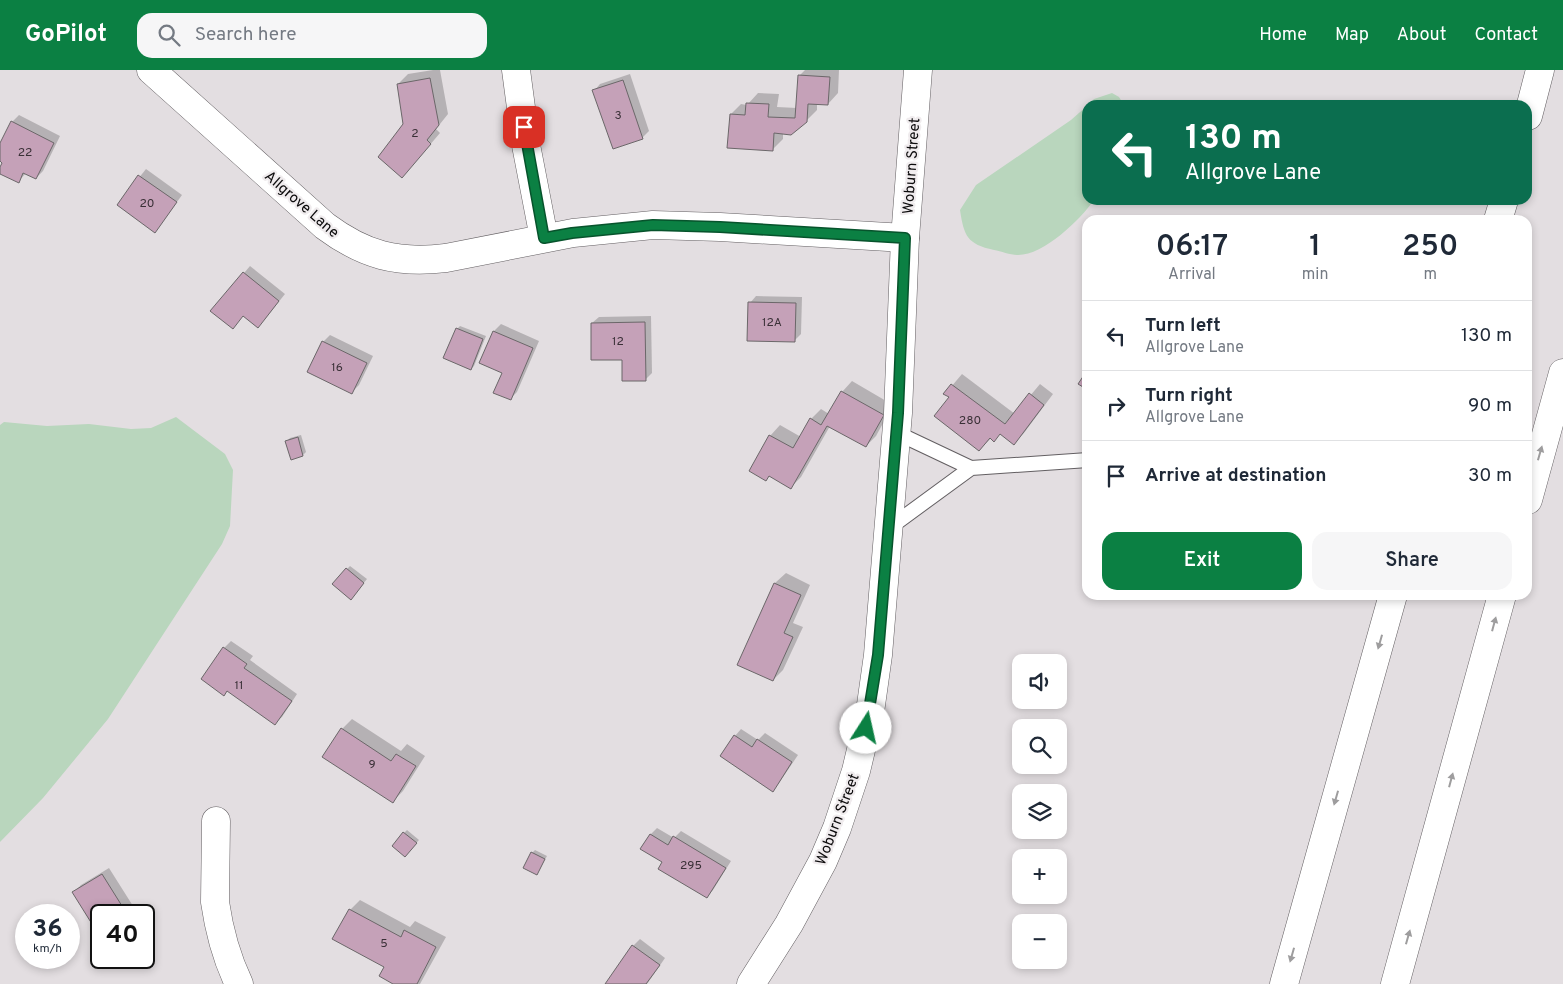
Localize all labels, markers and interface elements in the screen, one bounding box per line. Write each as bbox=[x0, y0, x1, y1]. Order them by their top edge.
search box bbox=[137, 13, 487, 58]
text: GoPilot bbox=[25, 20, 107, 50]
icon: search bbox=[155, 21, 183, 49]
text: Search here bbox=[195, 23, 296, 47]
text: Home bbox=[1259, 24, 1307, 47]
text: Map bbox=[1335, 24, 1369, 47]
text: About bbox=[1397, 24, 1446, 47]
text: Contact bbox=[1474, 24, 1538, 47]
pin bbox=[503, 106, 545, 148]
house number: 3 bbox=[614, 108, 622, 124]
icon: arrive bbox=[510, 113, 538, 141]
street label: Woburn Street bbox=[900, 117, 925, 215]
text: 130 m bbox=[1185, 117, 1282, 161]
icon: left bbox=[1102, 120, 1167, 185]
house number: 2 bbox=[411, 126, 419, 142]
house number: 22 bbox=[18, 145, 32, 161]
text: Allgrove Lane bbox=[1185, 160, 1321, 187]
street label: Allgrove Lane bbox=[260, 168, 342, 243]
house number: 20 bbox=[139, 196, 155, 212]
text: 06:17 bbox=[1156, 229, 1228, 266]
text: 1 bbox=[1309, 229, 1321, 266]
text: 250 bbox=[1402, 229, 1458, 266]
text: Arrival bbox=[1168, 265, 1216, 285]
text: min bbox=[1302, 265, 1328, 285]
text: m bbox=[1423, 265, 1437, 285]
text: Turn left bbox=[1145, 314, 1221, 338]
house number: 12A bbox=[762, 315, 782, 331]
icon: left bbox=[1102, 322, 1130, 350]
text: 130 m bbox=[1461, 324, 1512, 348]
house number: 12 bbox=[612, 334, 624, 350]
text: Allgrove Lane bbox=[1145, 338, 1244, 358]
house number: 16 bbox=[331, 360, 343, 376]
text: Turn right bbox=[1145, 384, 1233, 408]
icon: right bbox=[1102, 392, 1130, 420]
text: 90 m bbox=[1468, 394, 1512, 418]
text: Allgrove Lane bbox=[1145, 408, 1244, 428]
house number: 280 bbox=[959, 413, 981, 429]
one-way arrow bbox=[1537, 445, 1545, 460]
icon: arrive bbox=[1102, 462, 1130, 490]
text: Arrive at destination bbox=[1145, 464, 1326, 488]
text: 30 m bbox=[1468, 464, 1512, 488]
button: Exit bbox=[1102, 532, 1302, 590]
button: Share bbox=[1312, 532, 1512, 590]
one-way arrow bbox=[1490, 616, 1498, 631]
one-way arrow bbox=[1376, 634, 1384, 650]
map controls bbox=[1012, 654, 1067, 969]
button: sound bbox=[1012, 654, 1067, 709]
house number: 11 bbox=[235, 678, 243, 694]
position arrow bbox=[839, 701, 891, 753]
button: search bbox=[1012, 719, 1067, 774]
house number: 9 bbox=[368, 757, 376, 773]
street label: Woburn Street bbox=[812, 771, 865, 868]
one-way arrow bbox=[1447, 773, 1455, 788]
button: layers bbox=[1012, 784, 1067, 839]
one-way arrow bbox=[1332, 791, 1340, 806]
button: + bbox=[1012, 849, 1067, 904]
house number: 295 bbox=[680, 858, 702, 874]
speed limit sign: 40 bbox=[90, 904, 155, 969]
text: 36 bbox=[32, 914, 63, 946]
button: − bbox=[1012, 914, 1067, 969]
one-way arrow bbox=[1405, 929, 1413, 944]
house number: 5 bbox=[380, 936, 388, 952]
text: km/h bbox=[33, 941, 62, 957]
one-way arrow bbox=[1288, 947, 1296, 962]

